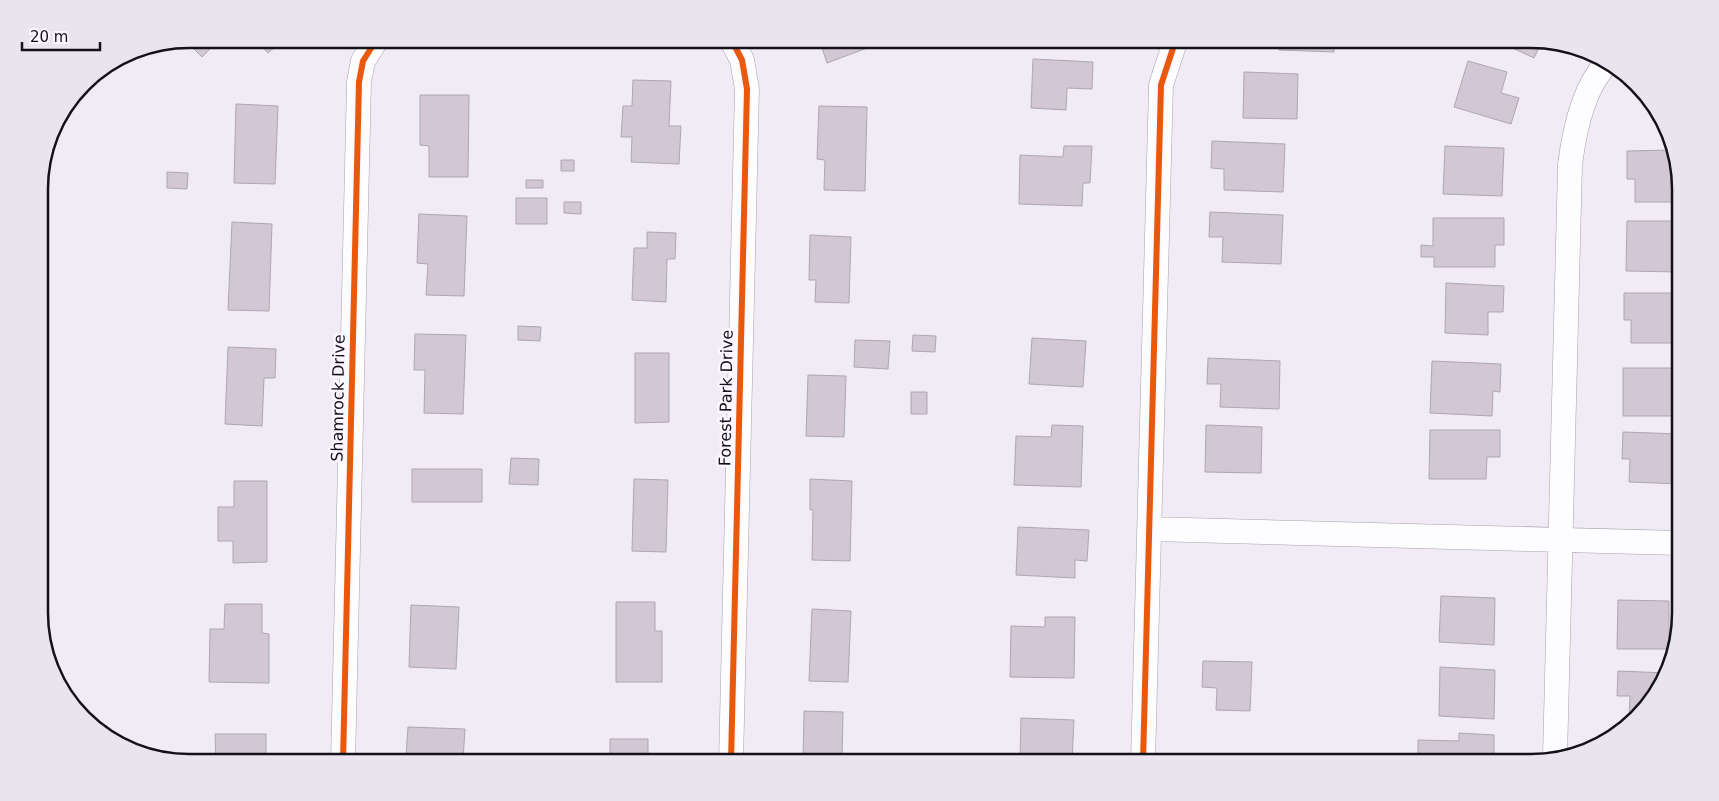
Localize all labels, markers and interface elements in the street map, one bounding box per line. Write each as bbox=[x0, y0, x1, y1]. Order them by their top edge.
scale bar bbox=[22, 20, 100, 52]
text: 20 m bbox=[30, 28, 68, 46]
street label: Forest Park Drive bbox=[715, 330, 737, 466]
street label: Shamrock Drive bbox=[327, 334, 349, 462]

